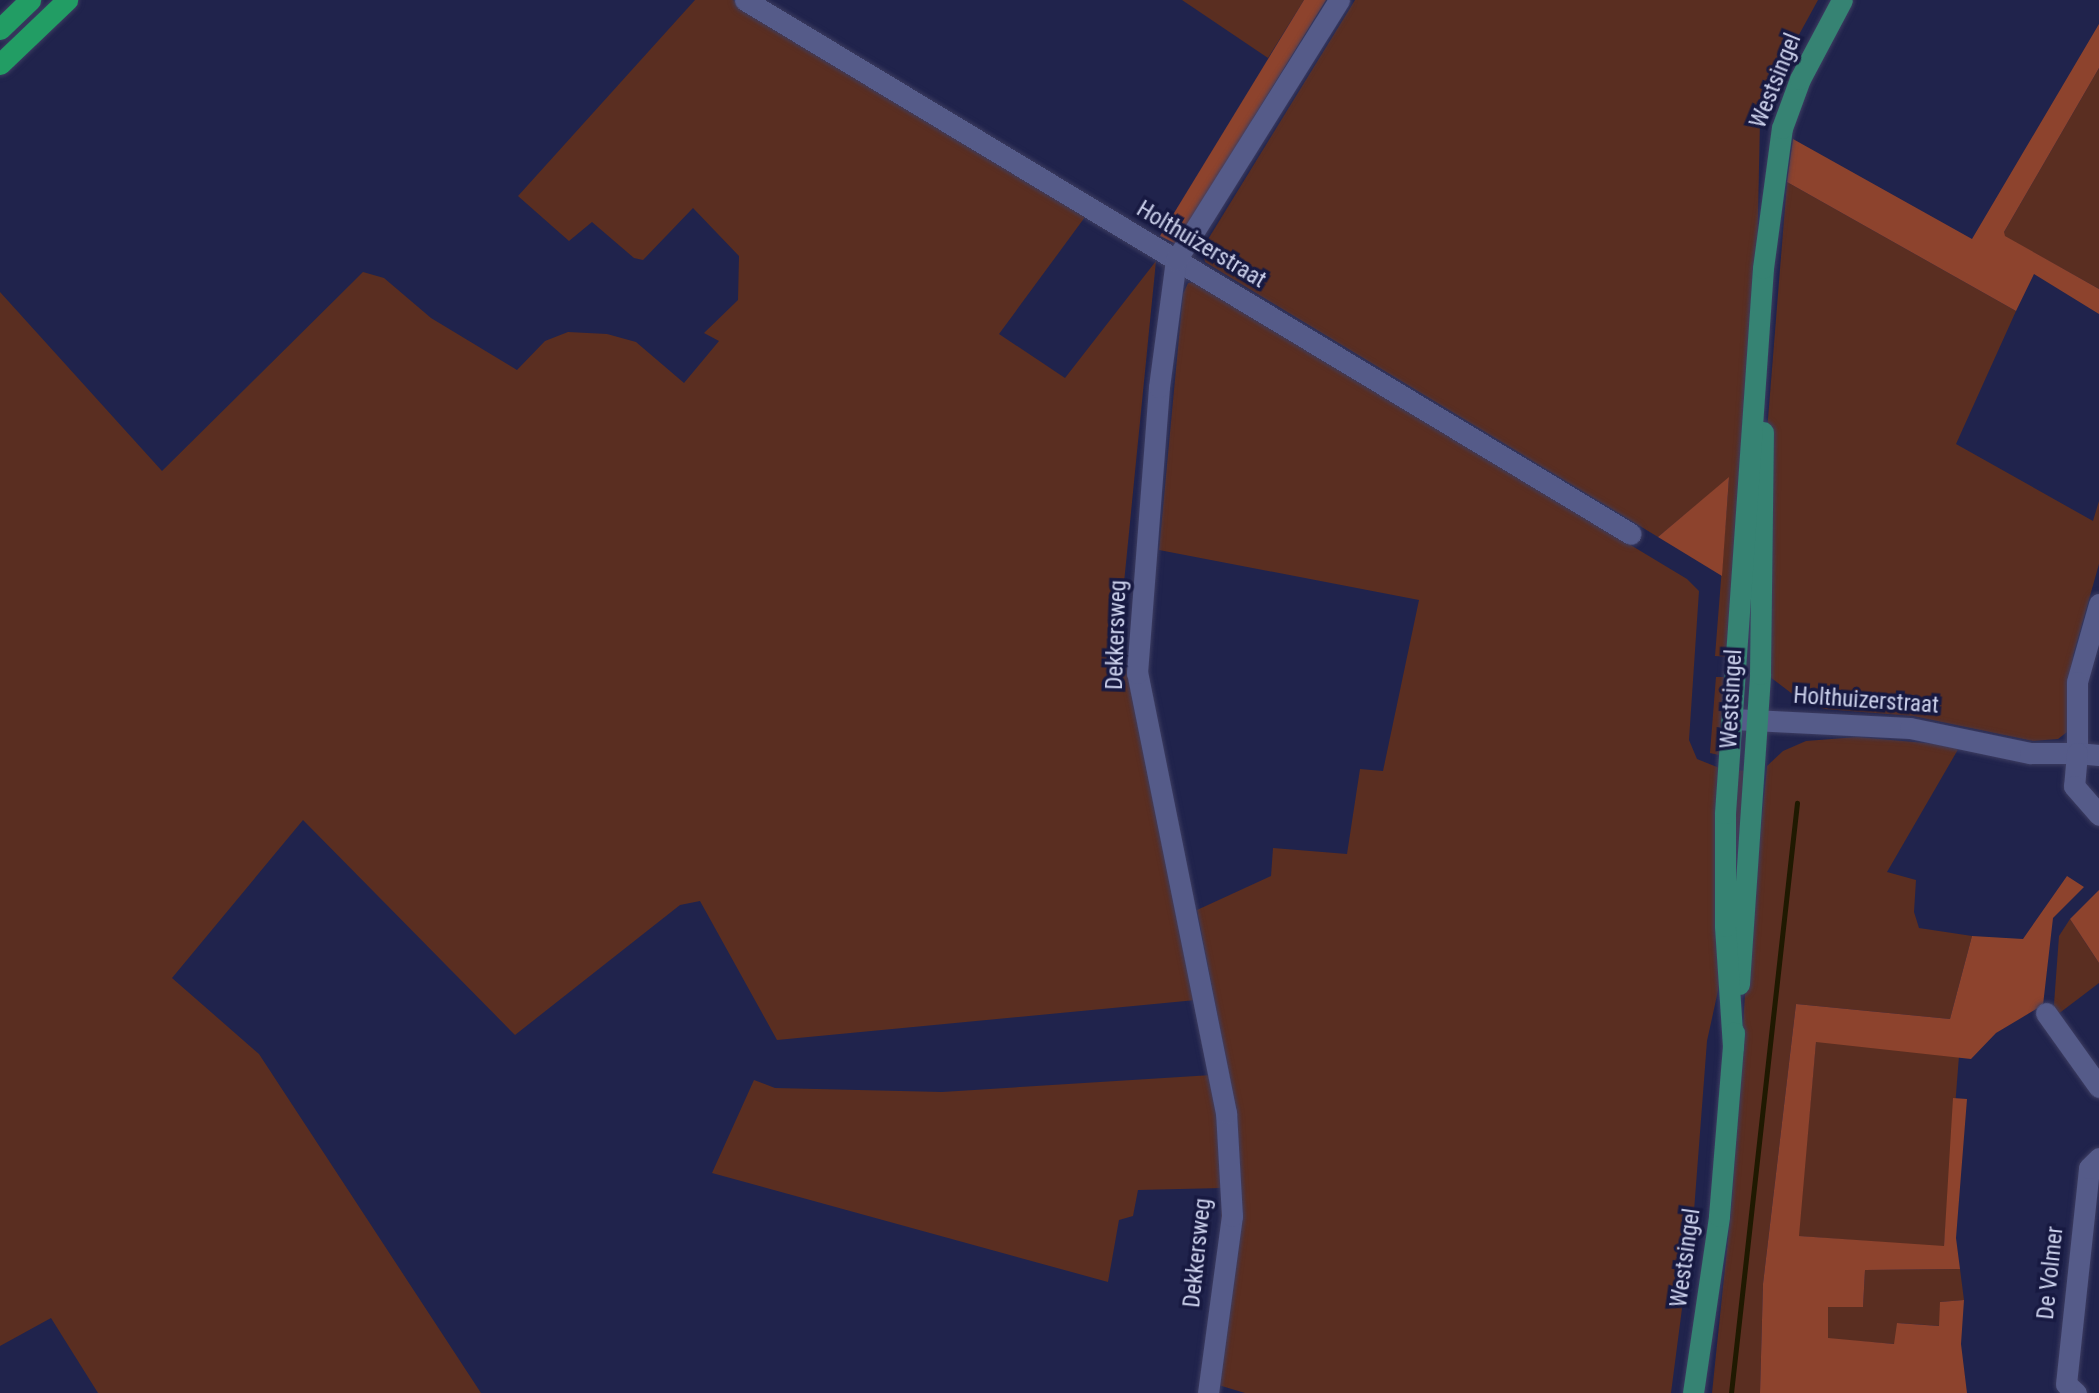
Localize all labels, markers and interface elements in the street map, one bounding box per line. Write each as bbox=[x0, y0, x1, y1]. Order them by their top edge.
street label: Westsingel bbox=[1745, 30, 1807, 132]
street label: Holthuizerstraat bbox=[1131, 196, 1271, 294]
street label: Dekkersweg bbox=[1101, 580, 1133, 690]
street label: Westsingel bbox=[1716, 649, 1748, 749]
street label: Holthuizerstraat bbox=[1792, 682, 1940, 720]
street label: Dekkersweg bbox=[1179, 1197, 1217, 1309]
street label: Westsingel bbox=[1665, 1207, 1707, 1309]
street label: De Volmer bbox=[2032, 1225, 2070, 1321]

